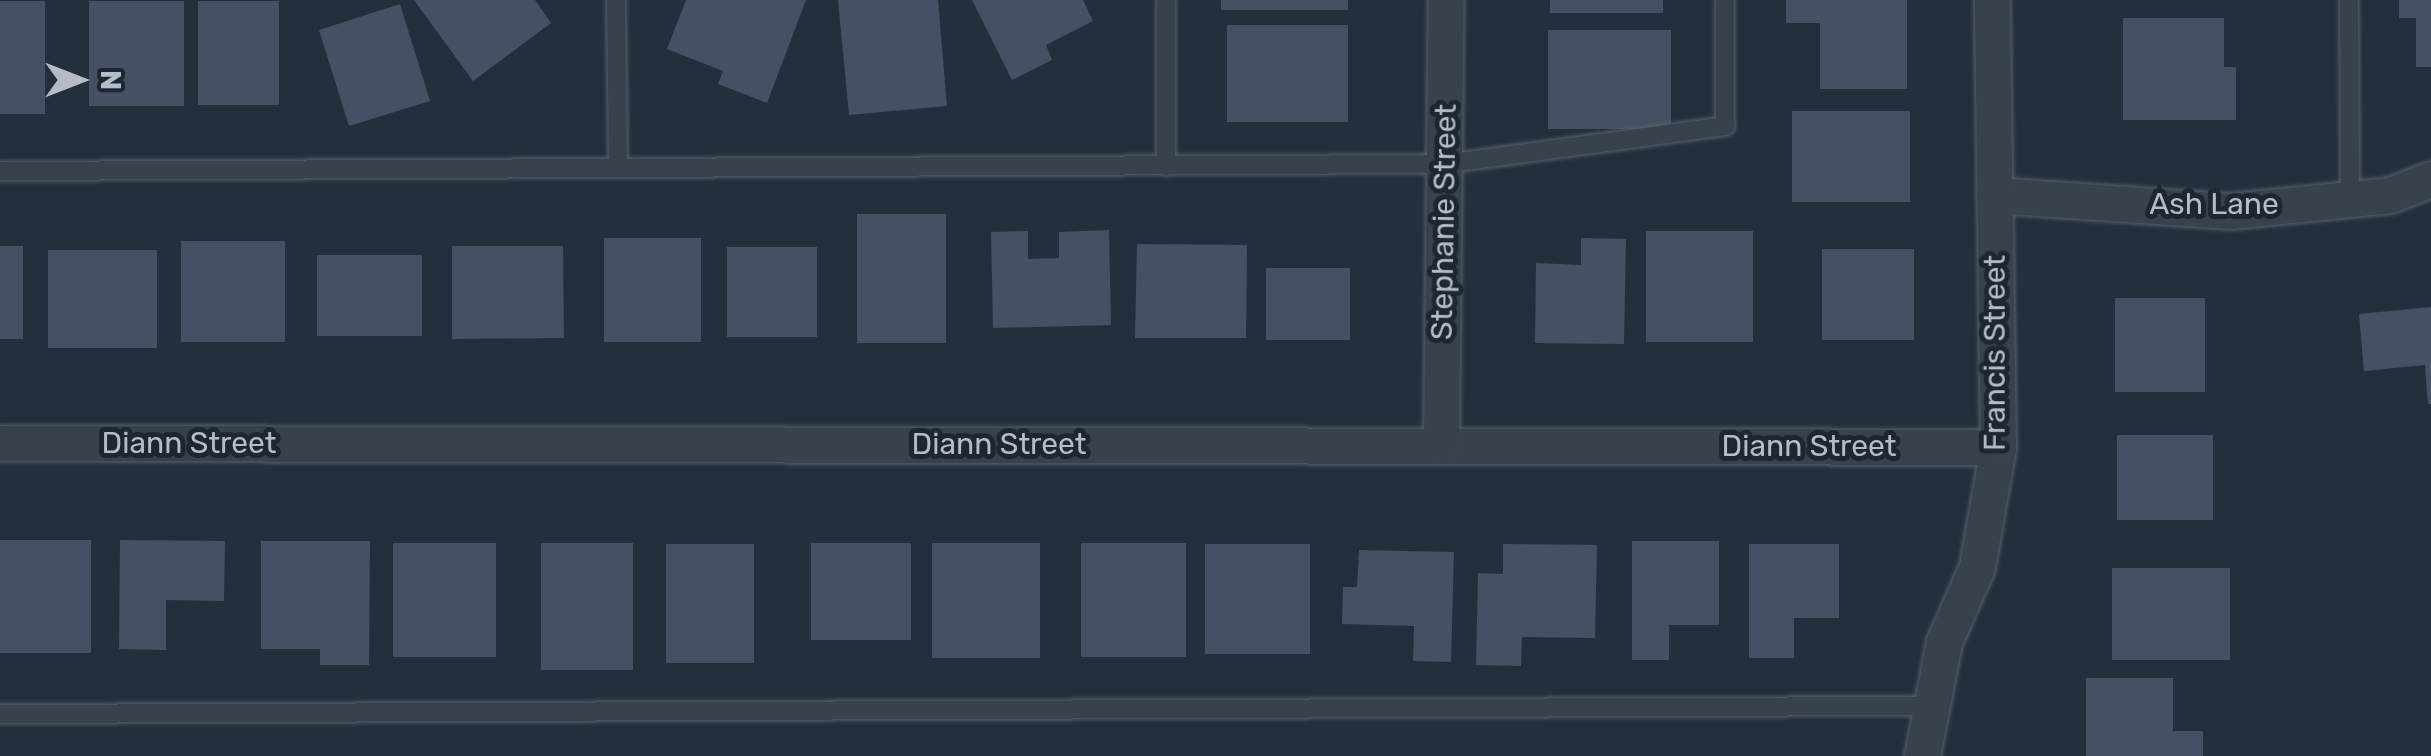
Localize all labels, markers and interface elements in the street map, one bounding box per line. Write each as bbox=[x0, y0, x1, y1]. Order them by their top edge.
north arrow bbox=[30, 30, 130, 130]
text: N bbox=[94, 70, 127, 90]
street label: Stephanie Street bbox=[1424, 104, 1464, 340]
street label: Ash Lane bbox=[2149, 186, 2279, 222]
street label: Francis Street bbox=[1977, 255, 2013, 451]
street label: Diann Street bbox=[102, 425, 276, 461]
street label: Diann Street bbox=[912, 426, 1086, 462]
street label: Diann Street bbox=[1722, 428, 1896, 464]

